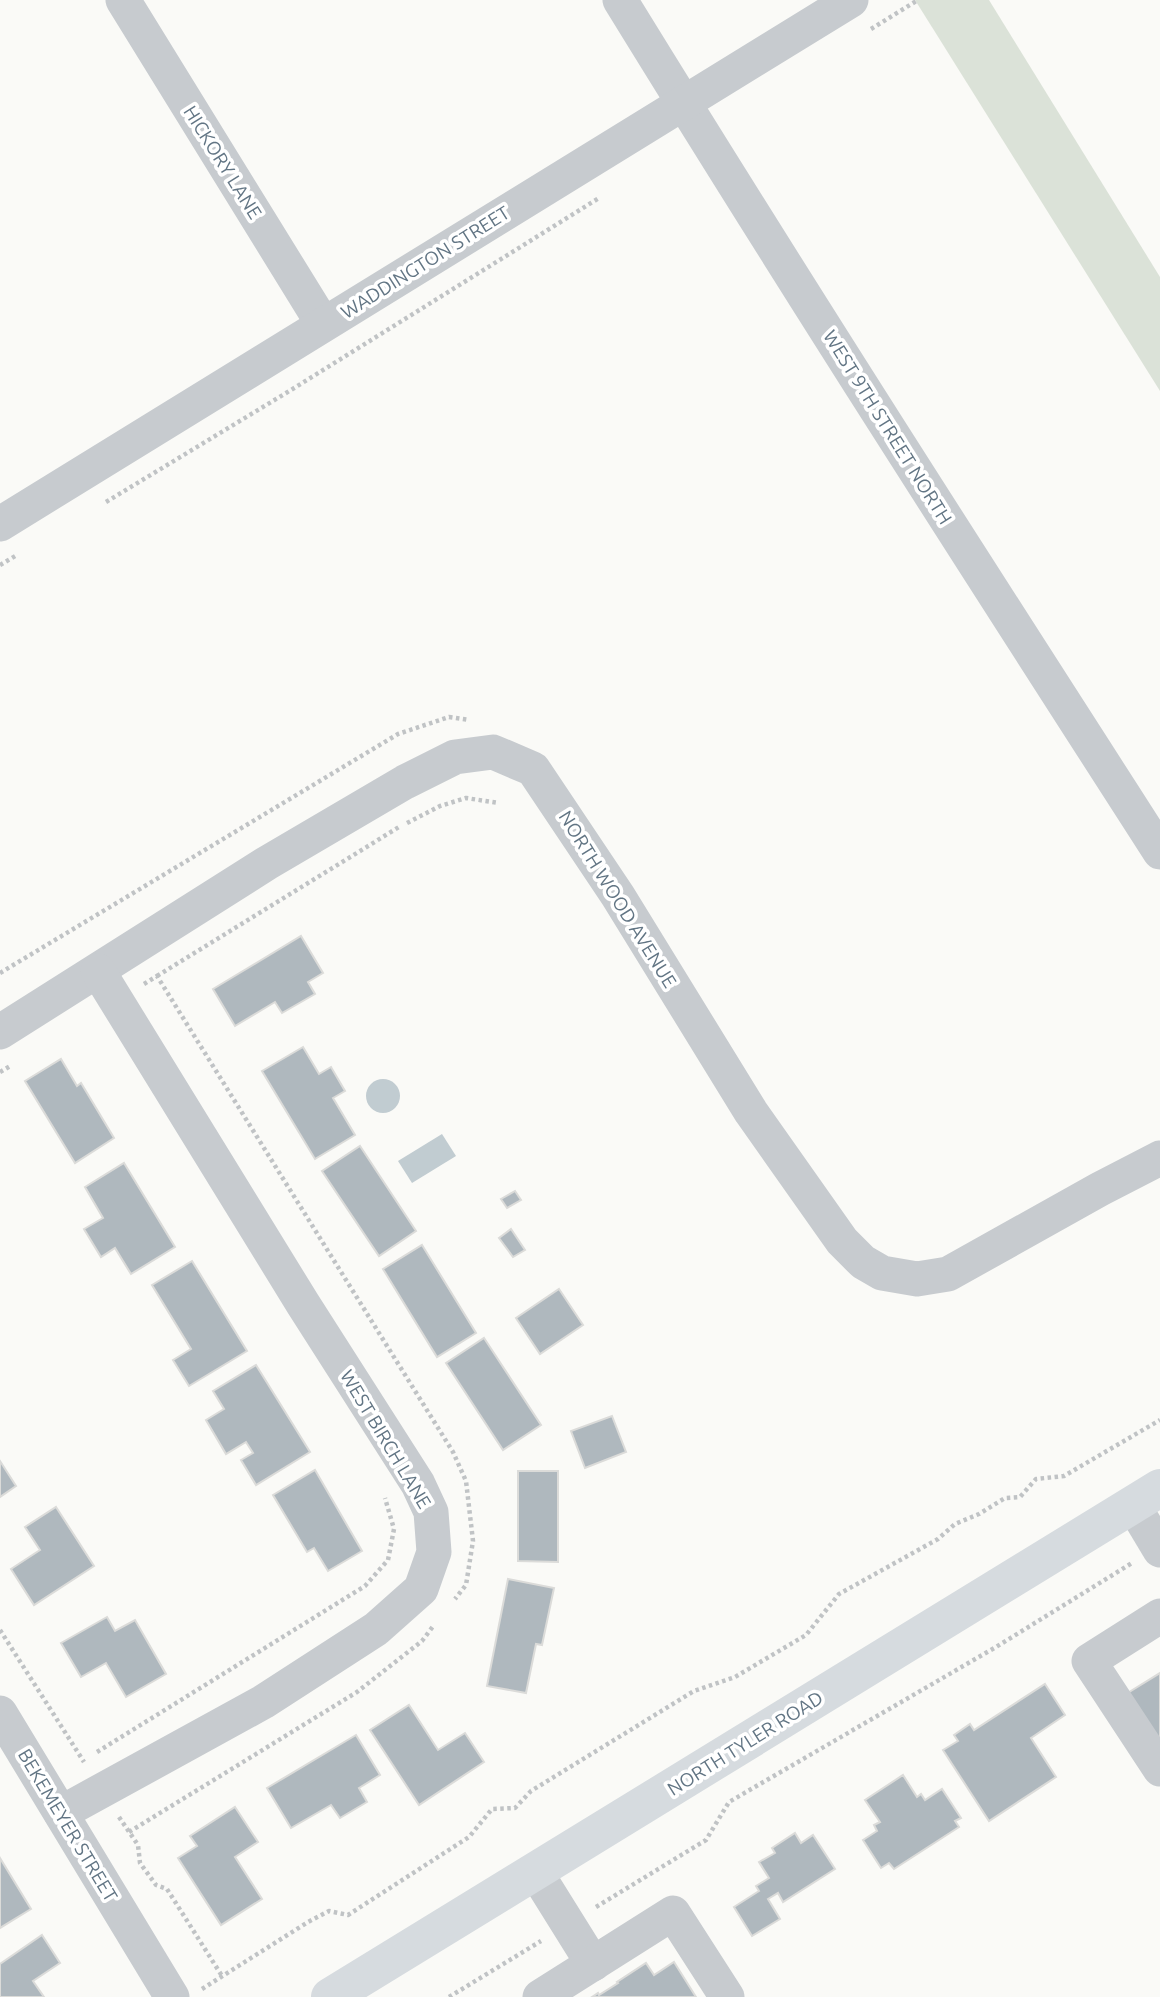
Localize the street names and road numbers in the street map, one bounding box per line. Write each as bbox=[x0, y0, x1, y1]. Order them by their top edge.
street label: HICKORY LANE bbox=[179, 101, 267, 223]
street label: WADDINGTON STREET bbox=[337, 201, 514, 323]
street label: WEST 9TH STREET NORTH bbox=[819, 326, 957, 528]
street label: NORTH WOOD AVENUE bbox=[555, 807, 681, 991]
street label: WEST BIRCH LANE bbox=[336, 1366, 436, 1512]
street label: NORTH TYLER ROAD bbox=[663, 1686, 827, 1800]
street label: BEKEMEYER STREET bbox=[14, 1745, 123, 1906]

